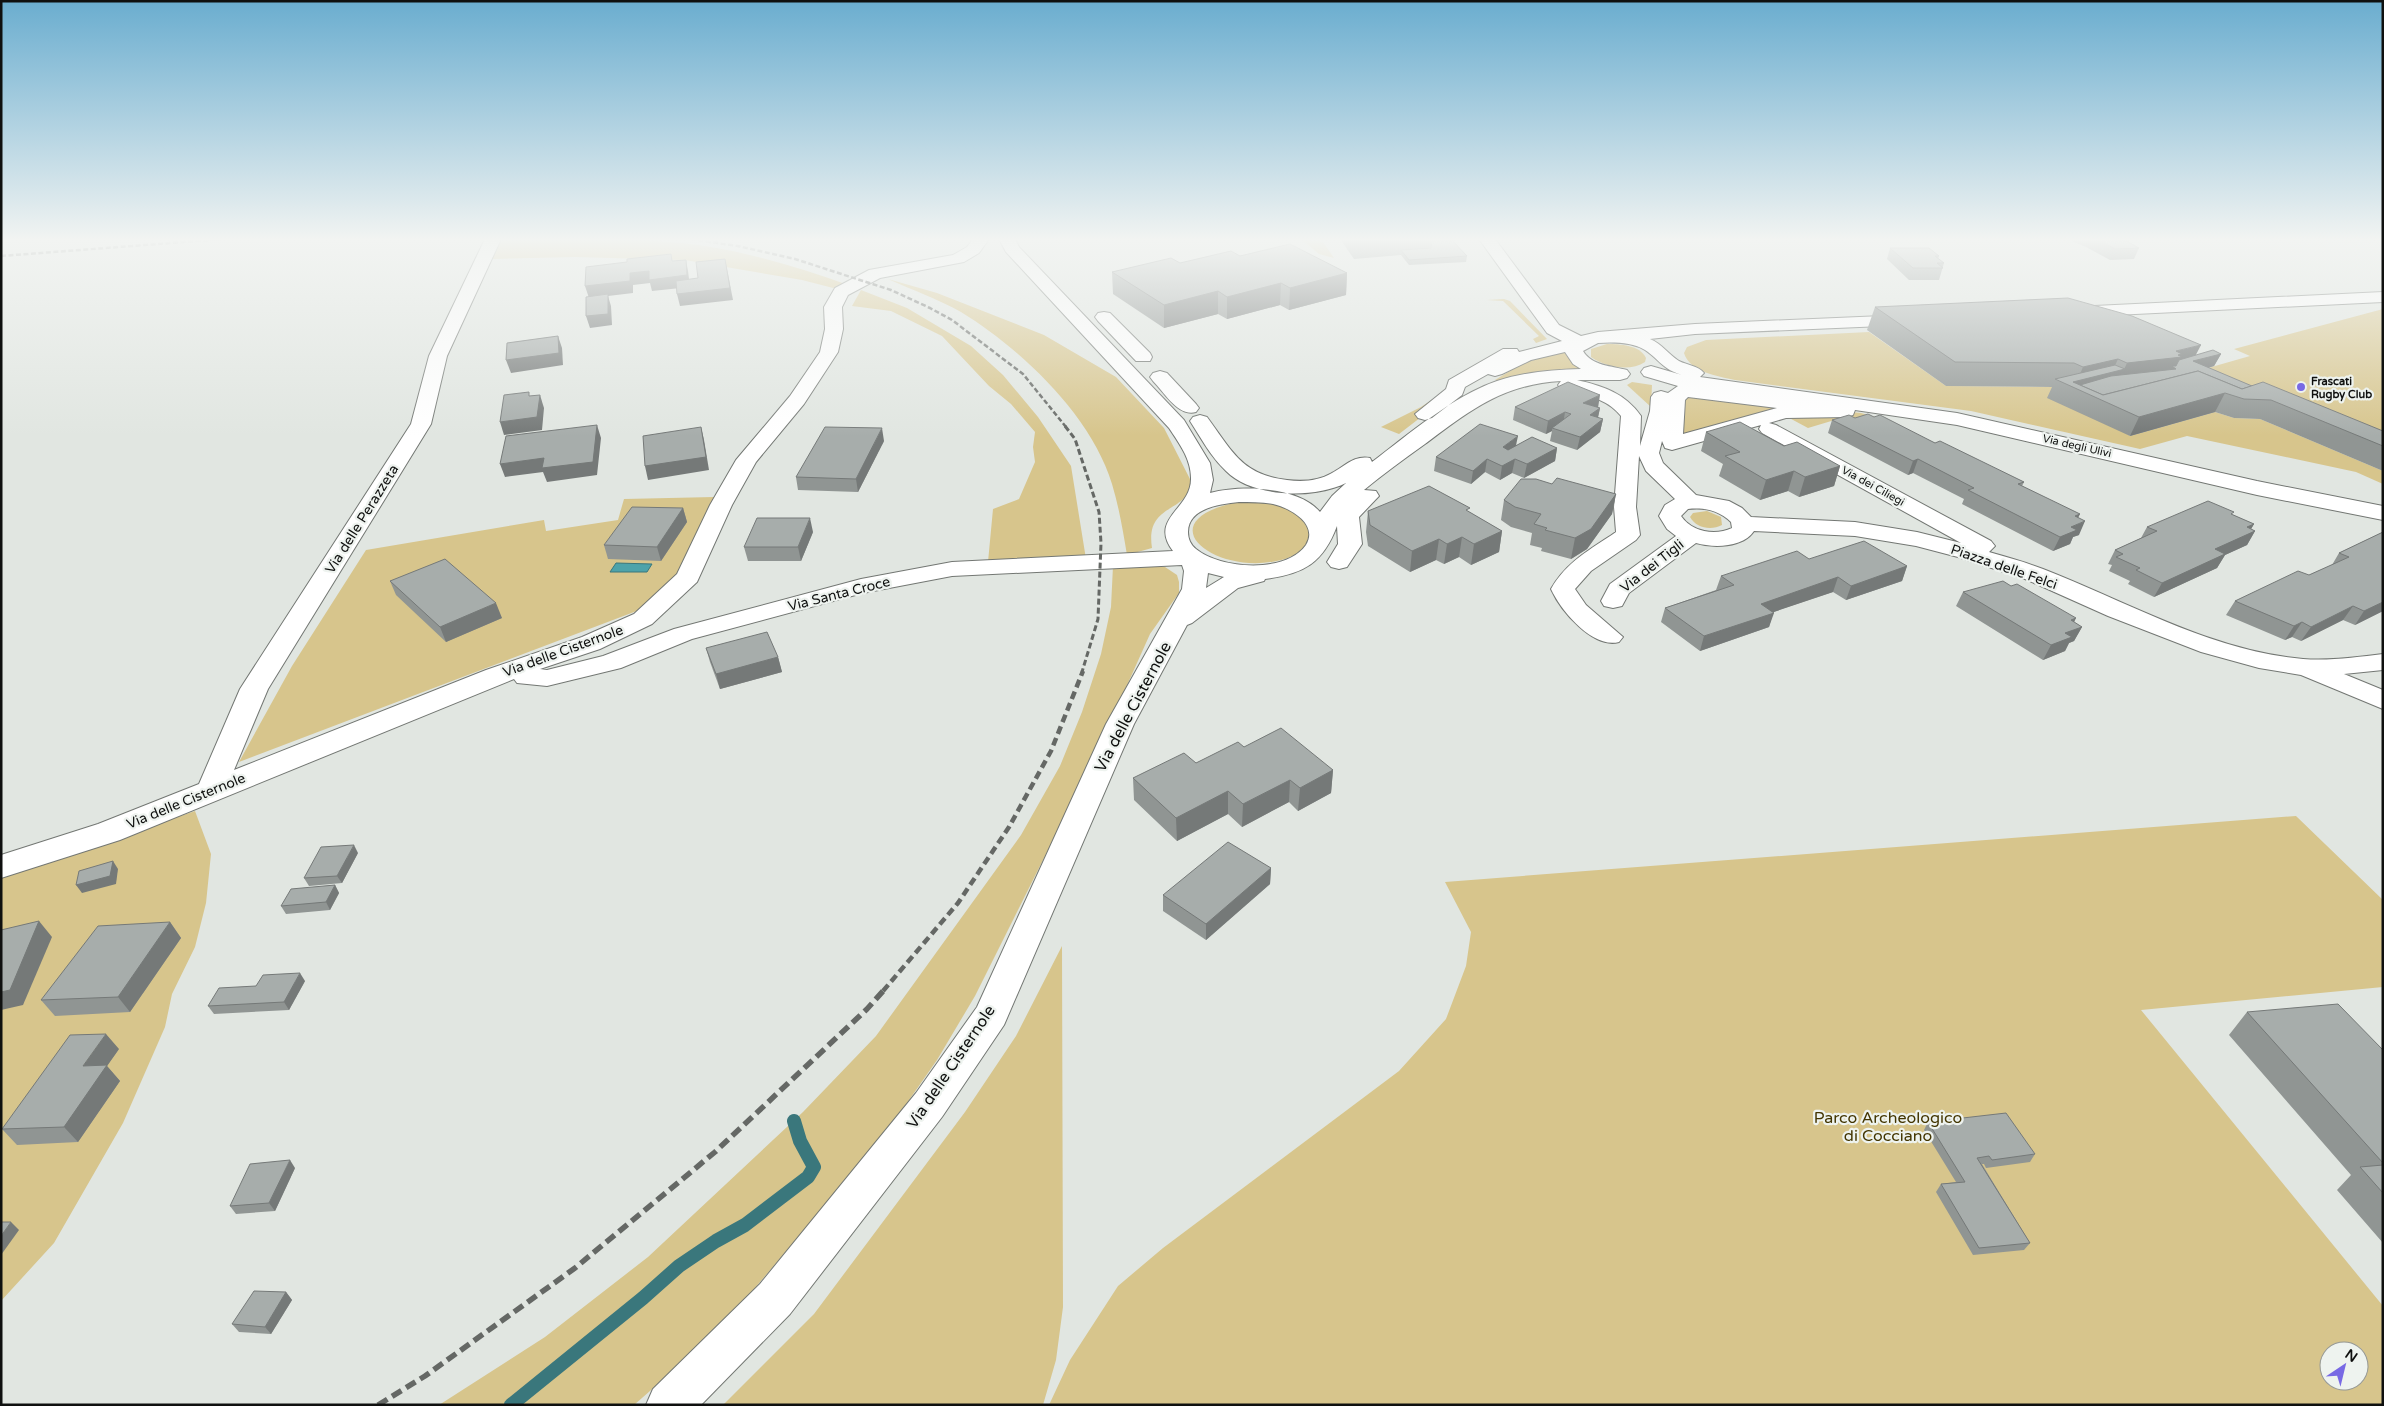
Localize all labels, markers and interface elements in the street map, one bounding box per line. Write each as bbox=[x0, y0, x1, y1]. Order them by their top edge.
place label: Frascati Rugby Club bbox=[2311, 375, 2372, 402]
marker: Frascati Rugby Club bbox=[2295, 381, 2307, 393]
street label: Via degli Ulivi bbox=[2041, 432, 2113, 460]
street label: Via delle Perazzeta bbox=[322, 461, 402, 577]
street label: Via dei Ciliegi bbox=[1839, 463, 1907, 509]
street label: Via dei Tigli bbox=[1617, 536, 1687, 596]
street label: Piazza delle Felci bbox=[1948, 541, 2060, 593]
street label: Via Santa Croce bbox=[786, 573, 892, 615]
street label: Via delle Cisternole bbox=[501, 621, 626, 681]
street label: Via delle Cisternole bbox=[1090, 638, 1176, 776]
street label: Via delle Cisternole bbox=[124, 769, 248, 833]
street label: Via delle Cisternole bbox=[902, 1001, 1000, 1133]
park label: Parco Archeologico di Cocciano bbox=[1814, 1108, 1962, 1146]
north arrow bbox=[2319, 1341, 2369, 1391]
text: N bbox=[2342, 1346, 2361, 1366]

